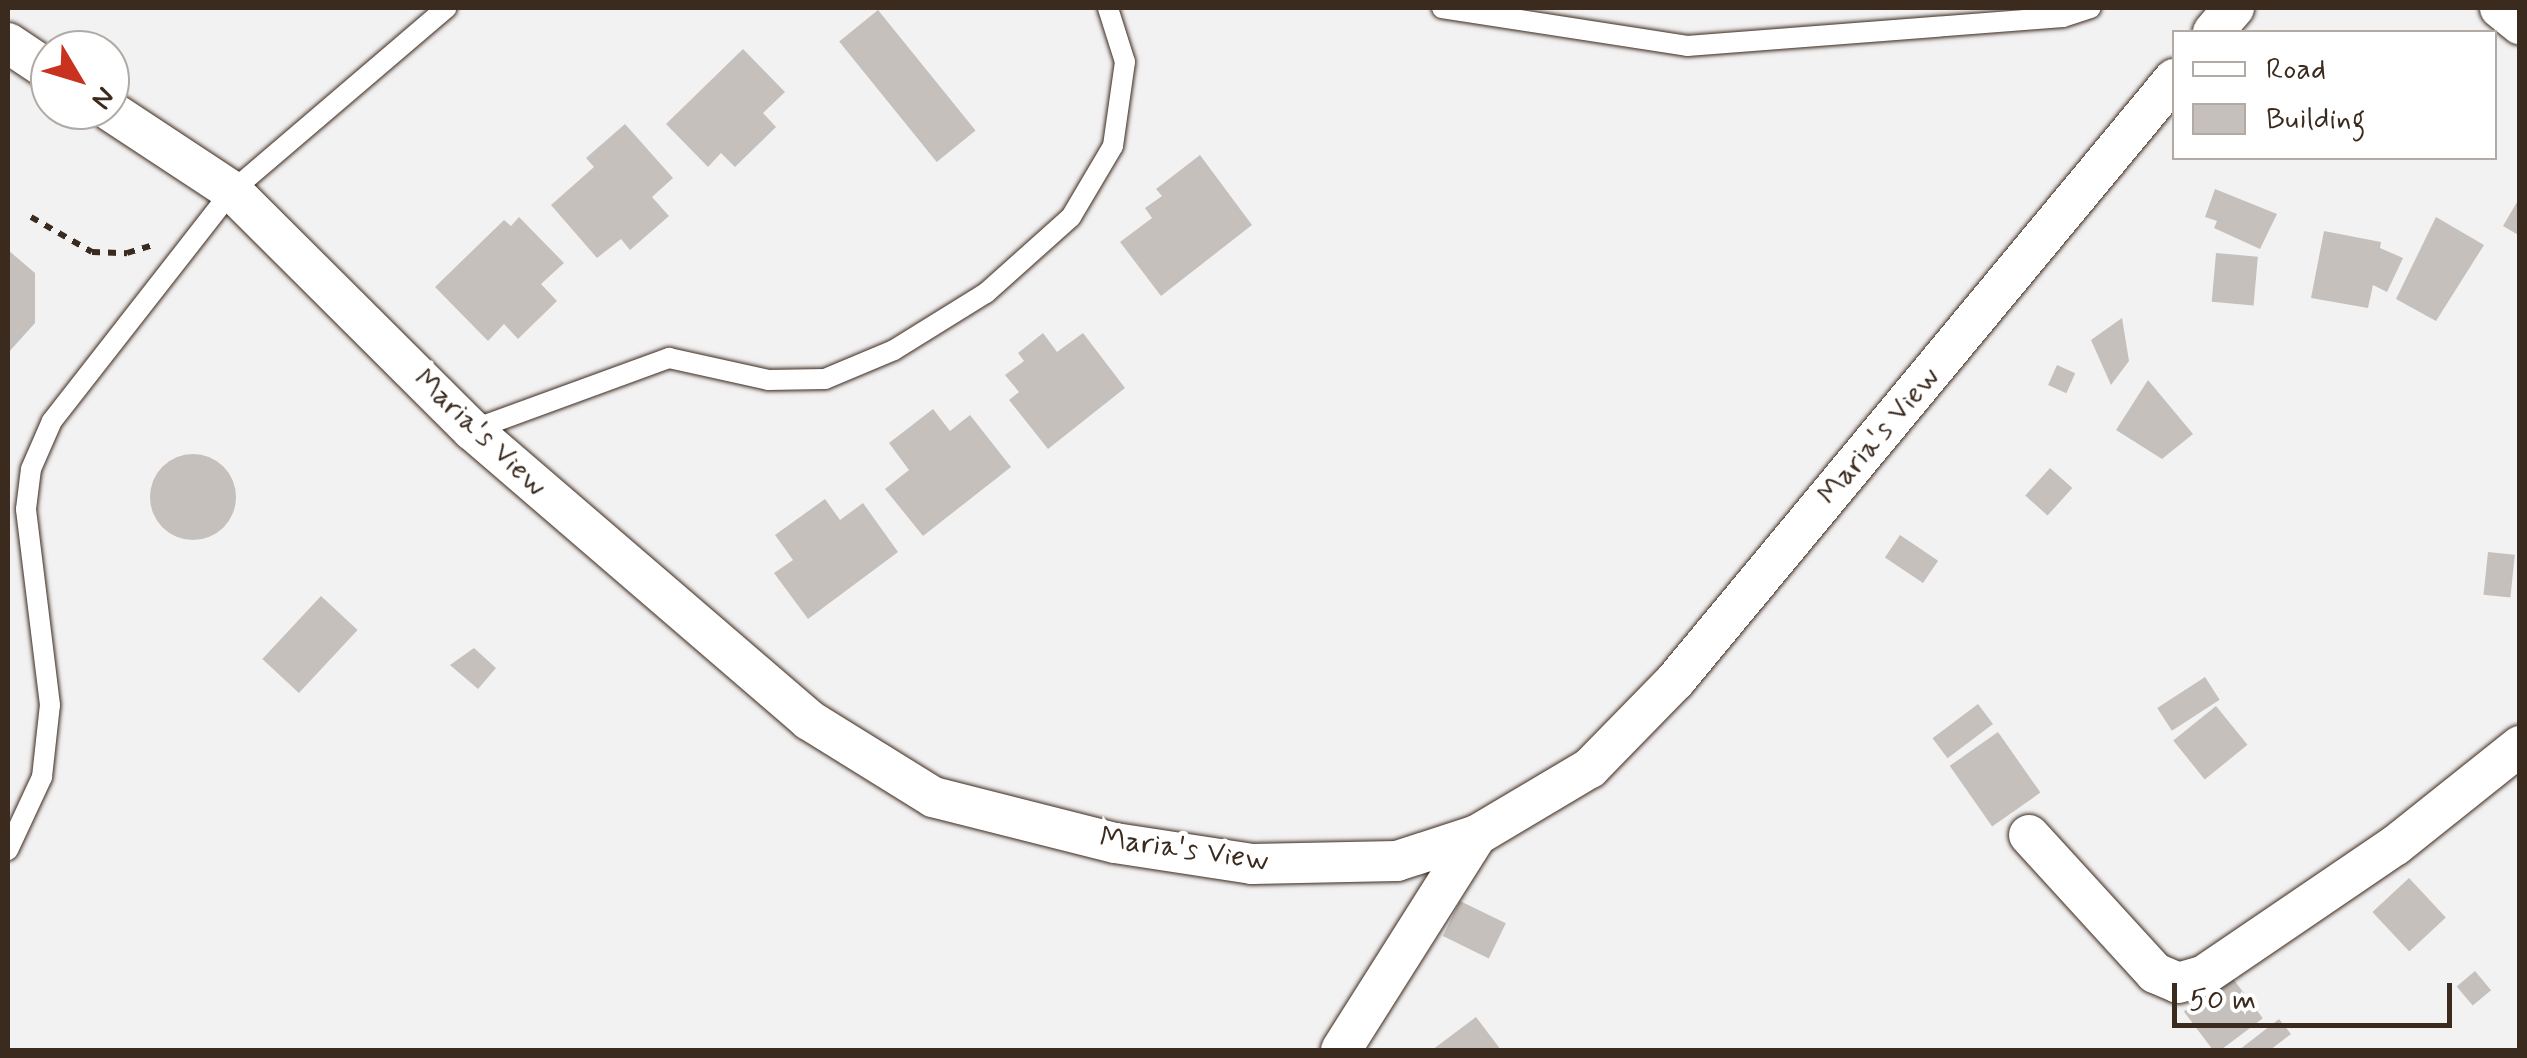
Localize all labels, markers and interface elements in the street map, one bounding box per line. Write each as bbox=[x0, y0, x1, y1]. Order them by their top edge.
north arrow bbox=[30, 30, 130, 130]
legend bbox=[2172, 30, 2497, 160]
text: Road bbox=[2266, 50, 2326, 89]
text: N bbox=[82, 79, 123, 116]
text: Building bbox=[2266, 100, 2365, 139]
street label: Maria's View bbox=[1812, 361, 1946, 511]
street label: Maria's View bbox=[407, 363, 553, 503]
street label: Maria's View bbox=[1099, 821, 1269, 879]
scale bar bbox=[2177, 963, 2457, 1025]
text: 50 m bbox=[2189, 981, 2256, 1020]

